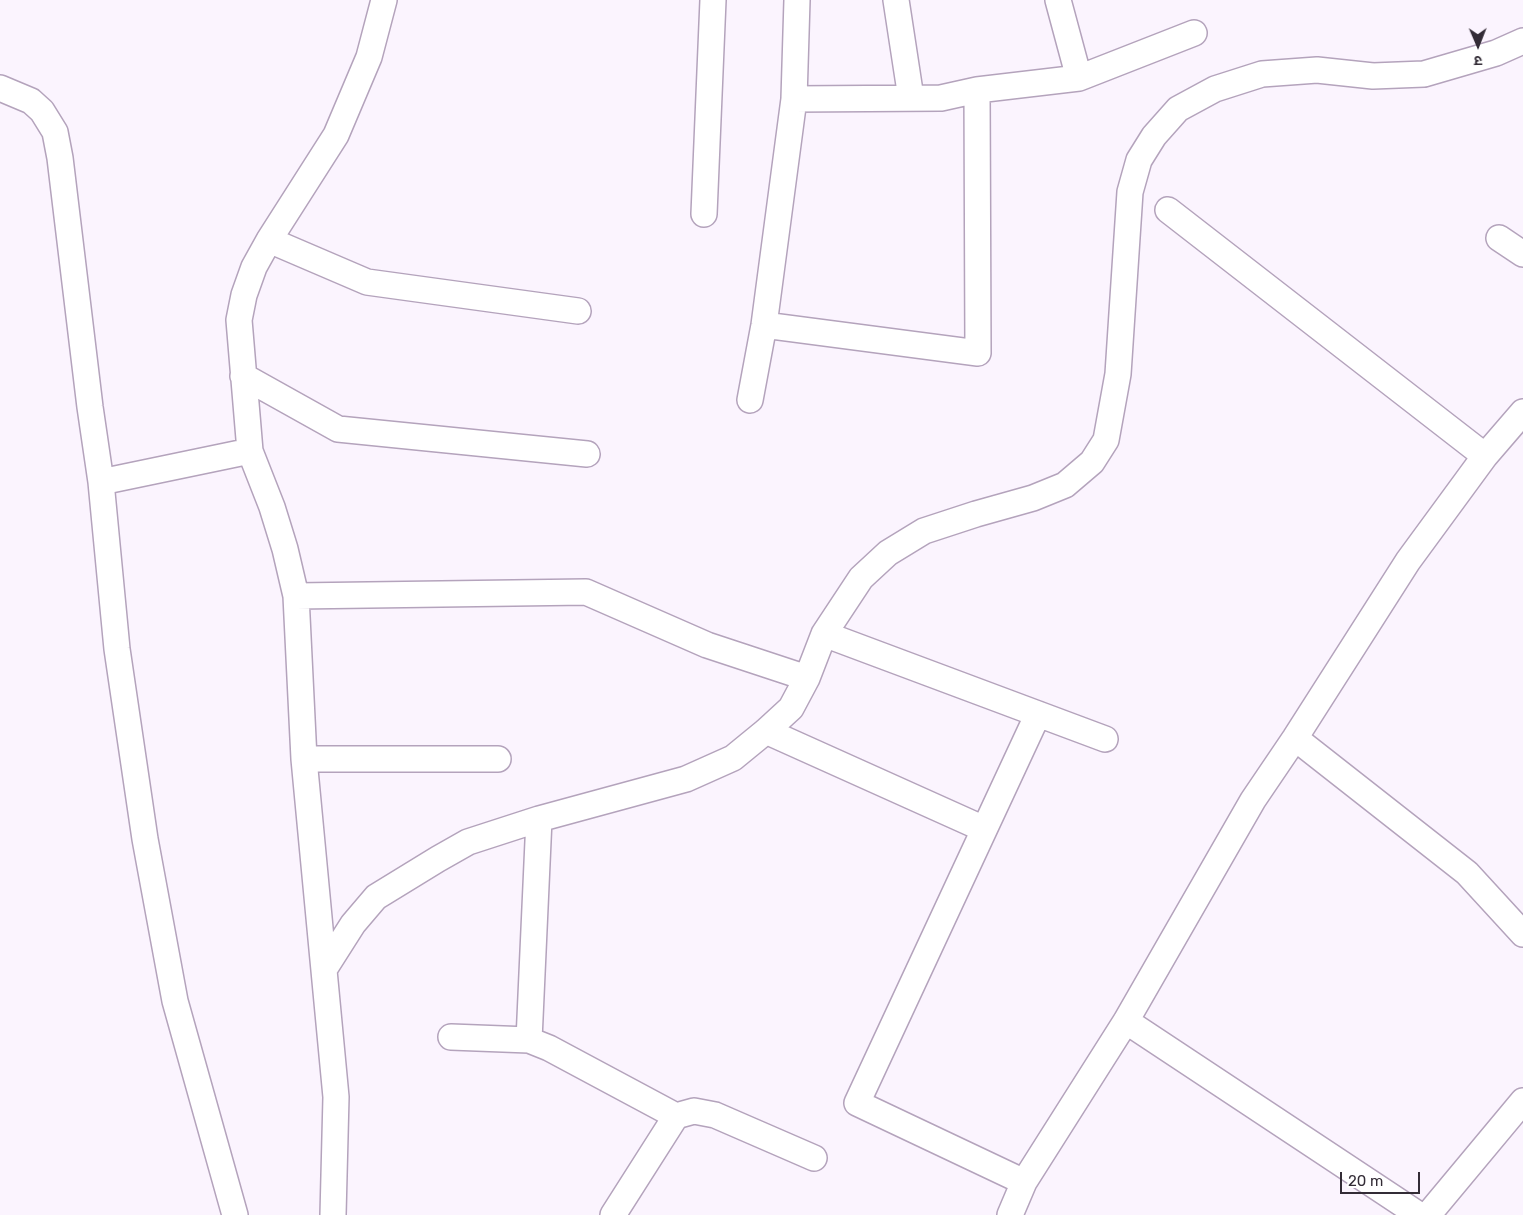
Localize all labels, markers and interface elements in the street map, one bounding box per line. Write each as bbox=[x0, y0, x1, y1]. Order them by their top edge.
north arrow bbox=[1453, 20, 1503, 70]
text: उ bbox=[1474, 52, 1483, 69]
scale bar bbox=[1343, 1162, 1423, 1194]
text: 20 m bbox=[1348, 1172, 1383, 1190]

